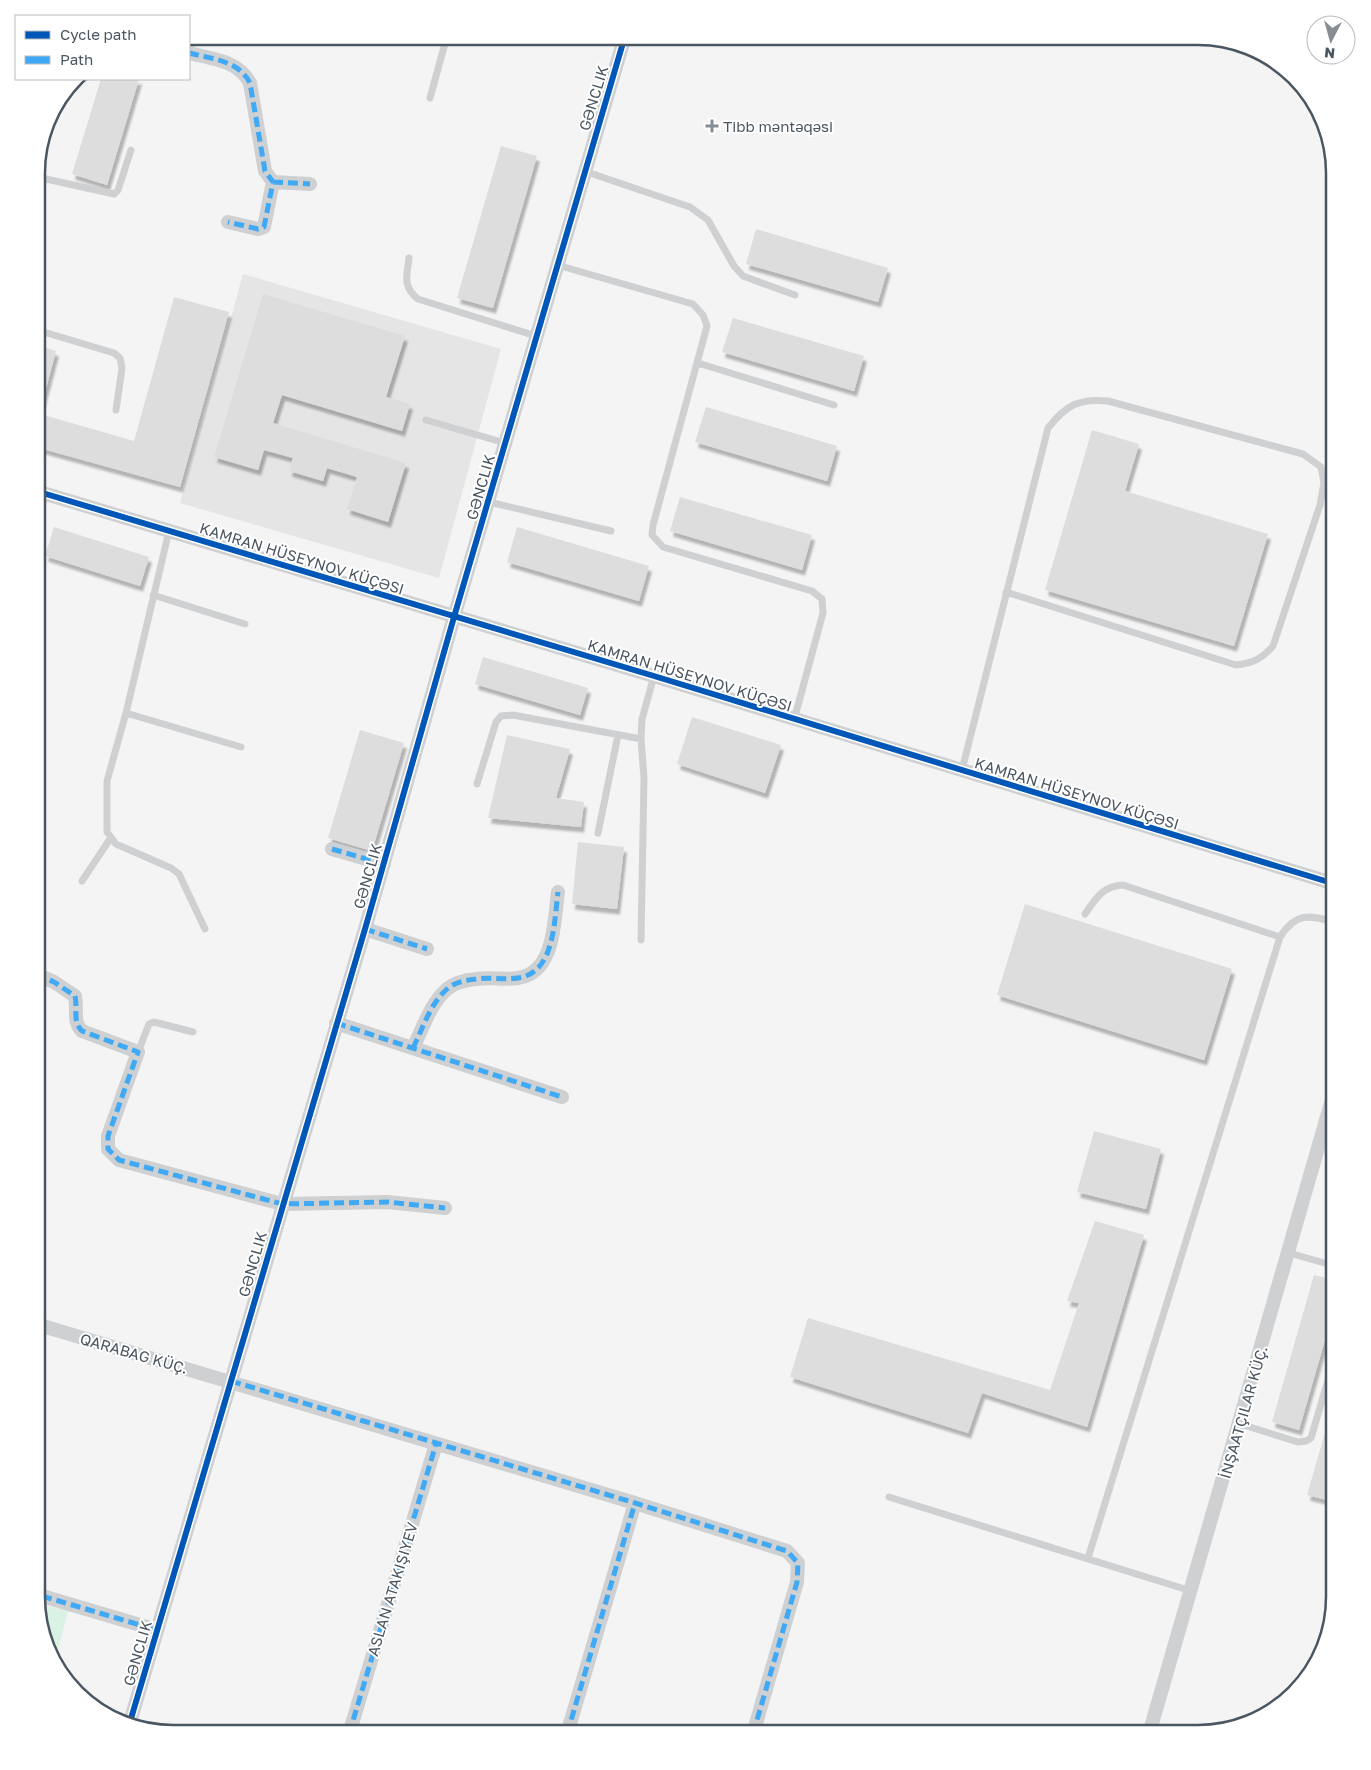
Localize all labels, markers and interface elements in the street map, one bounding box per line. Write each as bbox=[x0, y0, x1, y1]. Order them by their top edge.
legend bbox=[15, 15, 190, 80]
north arrow bbox=[1306, 15, 1356, 65]
text: Cycle path bbox=[60, 25, 136, 43]
text: N bbox=[1323, 44, 1336, 62]
text: Path bbox=[60, 50, 93, 68]
street label: GƏNCLIK bbox=[575, 63, 611, 133]
place label: Tibb məntəqəsi bbox=[723, 117, 833, 135]
marker: Tibb məntəqəsi bbox=[705, 119, 719, 133]
street label: GƏNCLIK bbox=[462, 452, 498, 522]
street label: KAMRAN HÜSEYNOV KÜÇƏSI bbox=[198, 518, 406, 598]
street label: KAMRAN HÜSEYNOV KÜÇƏSI bbox=[586, 635, 794, 715]
street label: KAMRAN HÜSEYNOV KÜÇƏSI bbox=[973, 753, 1181, 833]
street label: GƏNCLIK bbox=[349, 841, 385, 911]
street label: GƏNCLIK bbox=[234, 1229, 270, 1299]
street label: QARABAĞ KÜÇ. bbox=[78, 1329, 190, 1377]
street label: İNŞAATÇILAR KÜÇ. bbox=[1215, 1343, 1271, 1481]
street label: ASLAN ATAKIŞIYEV bbox=[363, 1520, 421, 1658]
street label: GƏNCLIK bbox=[119, 1618, 155, 1688]

